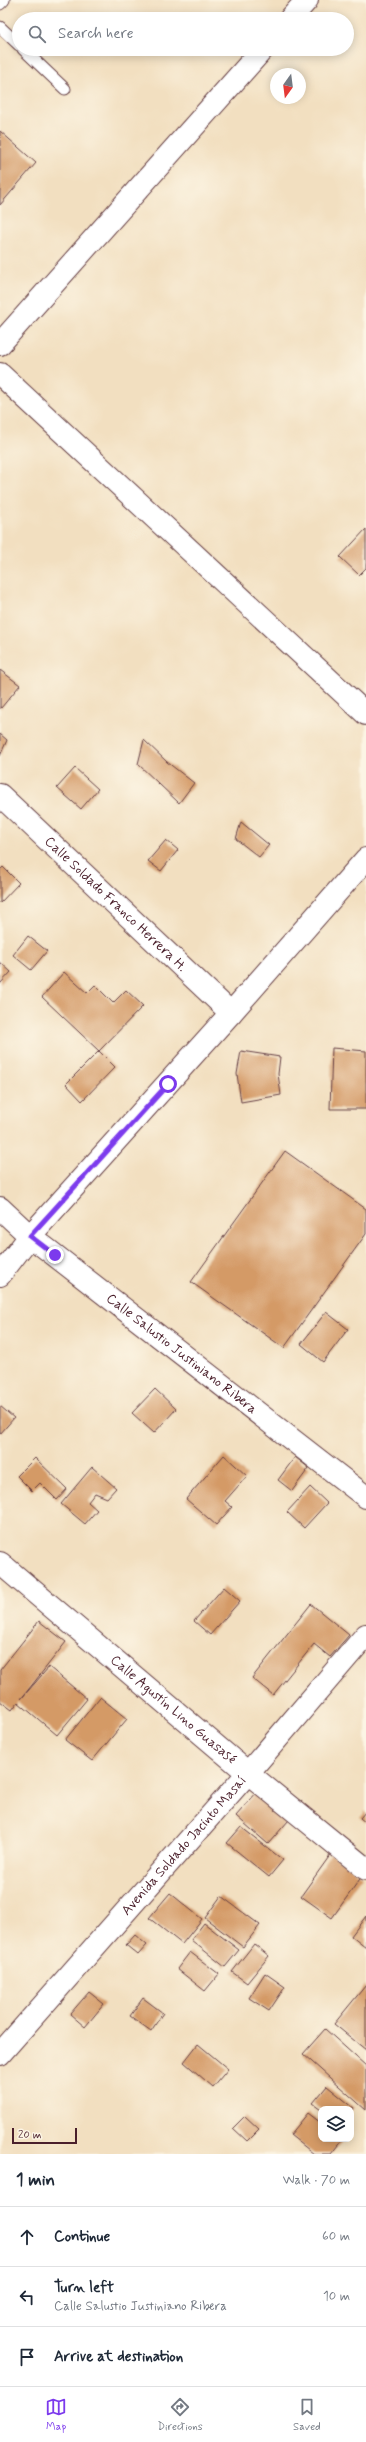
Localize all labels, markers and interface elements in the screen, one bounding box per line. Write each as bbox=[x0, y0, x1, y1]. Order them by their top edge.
search box bbox=[12, 12, 354, 56]
icon: search bbox=[26, 23, 48, 45]
text: Search here bbox=[58, 24, 134, 44]
north arrow bbox=[270, 68, 306, 104]
street label: Calle Soldado Franco Herrera H. bbox=[41, 833, 191, 976]
route start bbox=[159, 1075, 177, 1093]
route end bbox=[46, 1246, 64, 1264]
street label: Calle Salustio Justiniano Ribera bbox=[102, 1289, 261, 1418]
street label: Calle Agustín Lino Guasasé bbox=[106, 1651, 240, 1768]
street label: Avenida Soldado Jacinto Masaí bbox=[117, 1772, 250, 1919]
map controls bbox=[318, 2106, 354, 2142]
button: layers bbox=[318, 2106, 354, 2142]
scale bar bbox=[12, 2126, 77, 2145]
text: 20 m bbox=[18, 2128, 41, 2142]
text: 1 min bbox=[16, 2169, 55, 2191]
text: Walk · 70 m bbox=[283, 2172, 350, 2189]
icon: ahead bbox=[16, 2226, 38, 2248]
text: Continue bbox=[54, 2227, 110, 2247]
text: 60 m bbox=[322, 2228, 350, 2245]
text: Turn left bbox=[54, 2278, 114, 2298]
icon: left bbox=[16, 2286, 38, 2308]
text: 10 m bbox=[323, 2288, 350, 2305]
text: Calle Salustio Justiniano Ribera bbox=[54, 2298, 227, 2315]
icon: arrive bbox=[16, 2346, 38, 2368]
text: Arrive at destination bbox=[54, 2347, 183, 2367]
tab: Map bbox=[45, 2396, 67, 2434]
tab: Directions bbox=[157, 2396, 203, 2434]
tab: Saved bbox=[293, 2396, 321, 2434]

